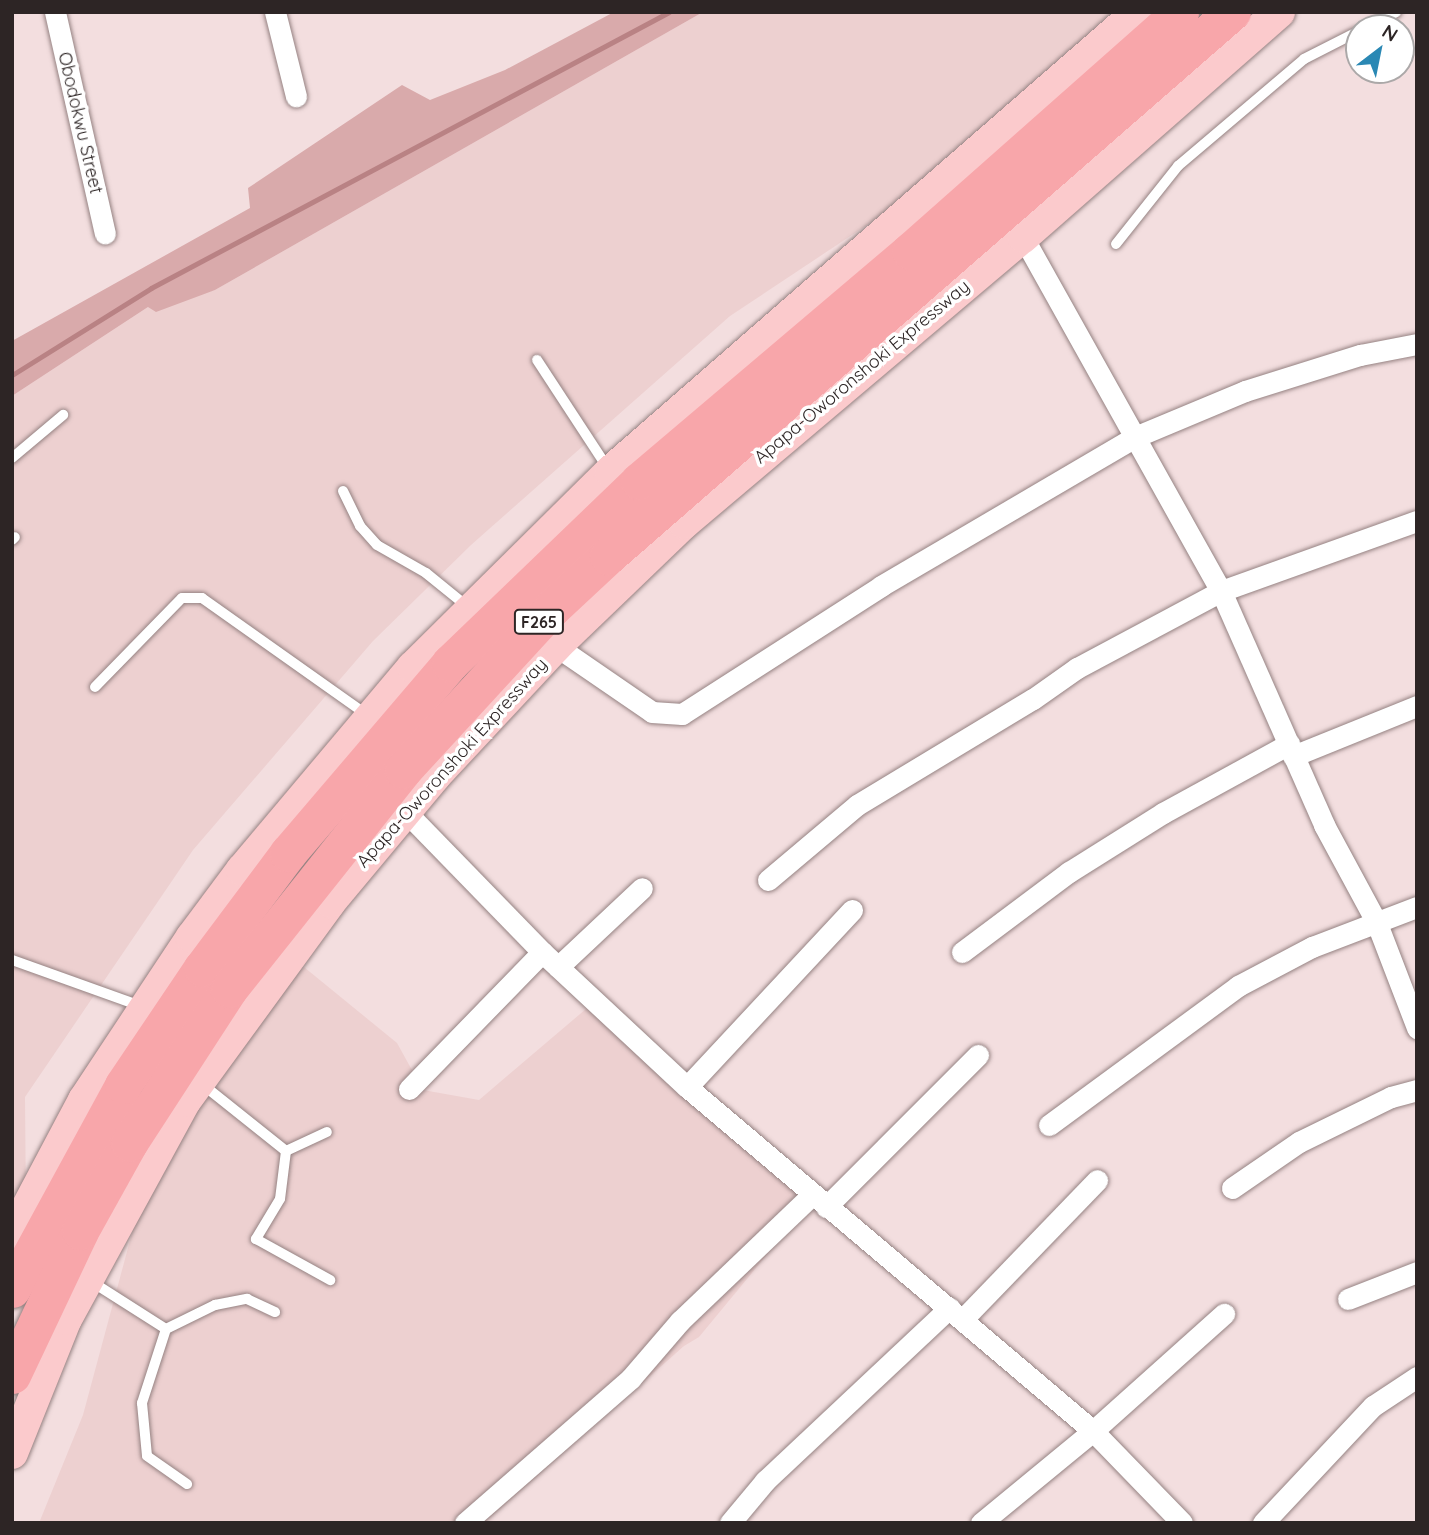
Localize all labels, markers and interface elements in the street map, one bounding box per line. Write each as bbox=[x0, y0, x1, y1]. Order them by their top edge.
north arrow bbox=[1345, 14, 1415, 84]
text: N bbox=[1378, 19, 1402, 47]
street label: Obodokwu Street bbox=[53, 50, 107, 196]
street label: Apapa-Oworonshoki Expressway bbox=[750, 276, 974, 468]
road number: F265 bbox=[513, 610, 565, 635]
street label: Apapa-Oworonshoki Expressway bbox=[352, 654, 552, 872]

